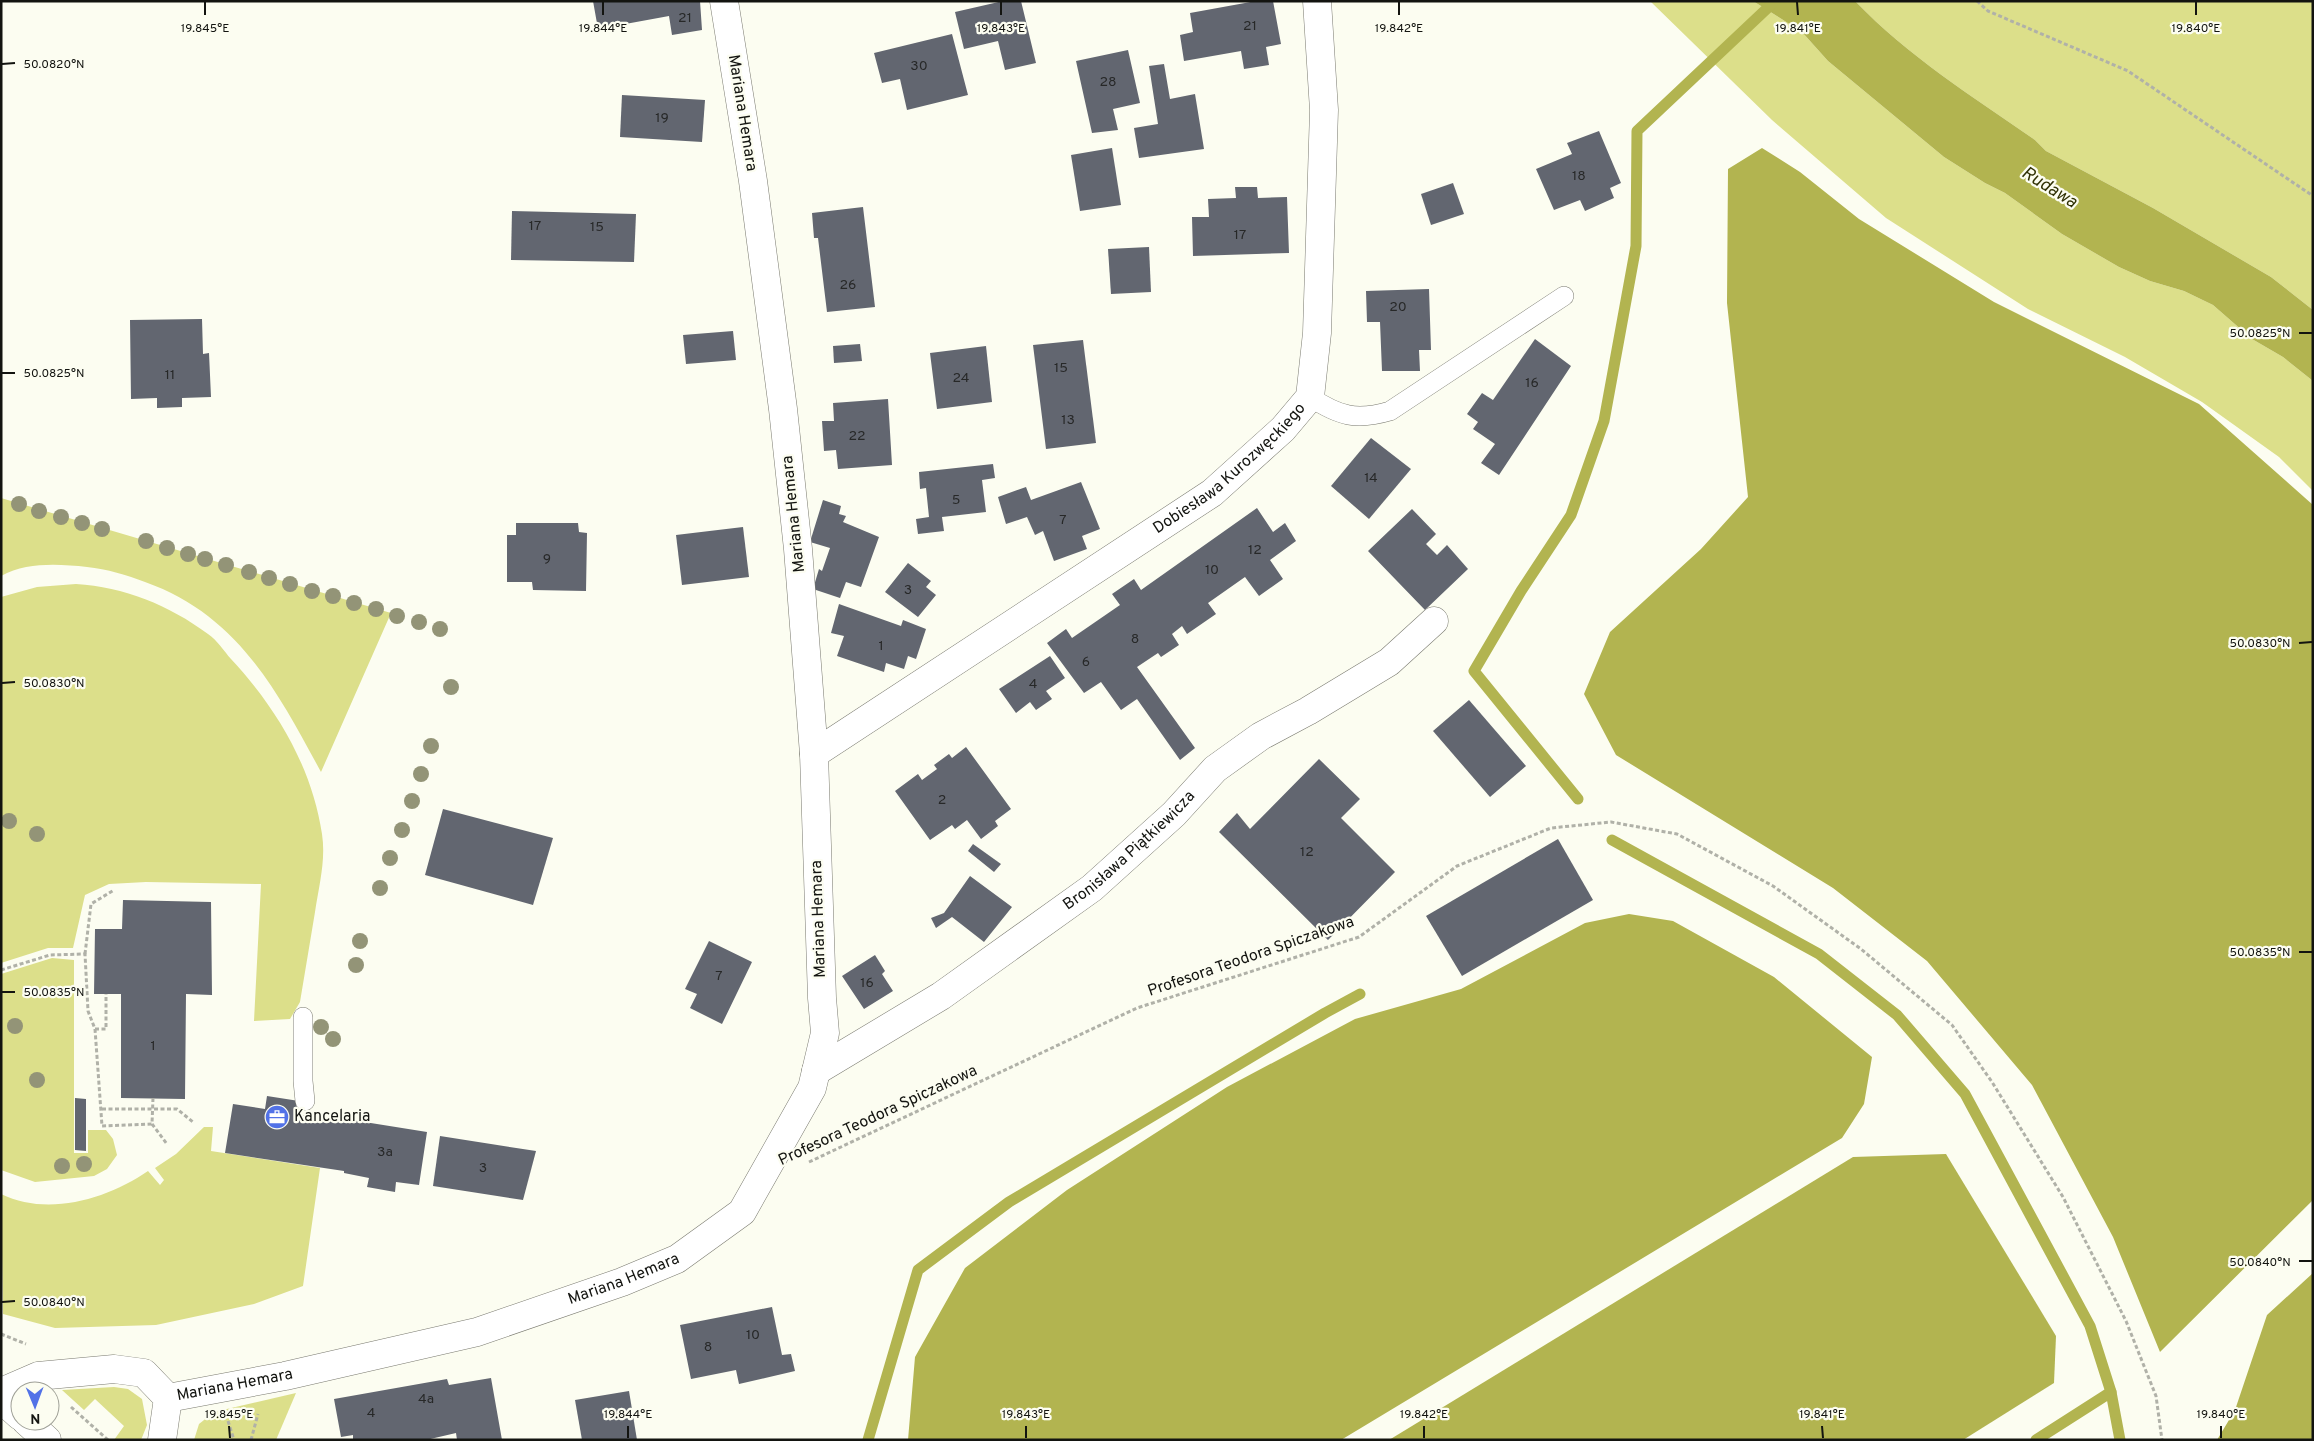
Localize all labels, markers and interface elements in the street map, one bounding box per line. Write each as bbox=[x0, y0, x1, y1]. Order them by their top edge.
house number: 21 bbox=[678, 10, 692, 27]
house number: 21 bbox=[1243, 18, 1257, 35]
text: 19.845°E bbox=[181, 21, 229, 37]
text: 19.844°E bbox=[579, 21, 627, 37]
text: 19.843°E bbox=[977, 21, 1025, 37]
text: 19.842°E bbox=[1375, 21, 1423, 37]
text: 19.841°E bbox=[1775, 21, 1821, 37]
text: 19.840°E bbox=[2172, 21, 2220, 37]
street label: Mariana Hemara bbox=[723, 53, 761, 173]
text: 50.0820°N bbox=[23, 57, 85, 73]
house number: 30 bbox=[910, 58, 928, 75]
house number: 28 bbox=[1099, 74, 1117, 91]
house number: 19 bbox=[655, 110, 669, 127]
water label: Rudawa bbox=[2017, 162, 2082, 214]
house number: 18 bbox=[1572, 168, 1586, 185]
house number: 17 bbox=[529, 218, 541, 235]
house number: 15 bbox=[590, 219, 604, 236]
house number: 17 bbox=[1234, 227, 1246, 244]
house number: 26 bbox=[840, 277, 856, 294]
house number: 20 bbox=[1389, 299, 1407, 316]
text: 50.0825°N bbox=[2230, 326, 2290, 342]
house number: 15 bbox=[1054, 360, 1068, 377]
text: 50.0825°N bbox=[24, 366, 84, 382]
house number: 11 bbox=[165, 367, 175, 384]
house number: 24 bbox=[952, 370, 970, 387]
house number: 16 bbox=[1525, 375, 1539, 392]
street label: Dobiesława Kurozwęckiego bbox=[1150, 399, 1310, 539]
house number: 13 bbox=[1061, 412, 1075, 429]
house number: 22 bbox=[848, 428, 866, 445]
street label: Mariana Hemara bbox=[778, 454, 810, 574]
house number: 14 bbox=[1364, 470, 1378, 487]
house number: 5 bbox=[952, 492, 960, 509]
house number: 7 bbox=[1059, 512, 1067, 529]
house number: 12 bbox=[1248, 542, 1262, 559]
house number: 9 bbox=[543, 551, 551, 568]
house number: 10 bbox=[1205, 562, 1219, 579]
house number: 3 bbox=[904, 582, 912, 599]
house number: 8 bbox=[1131, 631, 1139, 648]
text: 50.0830°N bbox=[2229, 636, 2291, 652]
house number: 1 bbox=[878, 638, 884, 655]
house number: 6 bbox=[1082, 654, 1090, 671]
text: 50.0830°N bbox=[23, 676, 85, 692]
house number: 4 bbox=[1029, 676, 1037, 693]
street label: Bronisława Piątkiewicza bbox=[1059, 787, 1200, 915]
house number: 2 bbox=[938, 792, 946, 809]
house number: 12 bbox=[1300, 844, 1314, 861]
street label: Mariana Hemara bbox=[807, 860, 831, 978]
street label: Profesora Teodora Spiczakowa bbox=[1145, 912, 1357, 1002]
text: 50.0835°N bbox=[2230, 945, 2290, 961]
house number: 7 bbox=[715, 968, 723, 985]
house number: 16 bbox=[860, 975, 874, 992]
text: 50.0835°N bbox=[24, 985, 84, 1001]
house number: 1 bbox=[150, 1038, 156, 1055]
street label: Profesora Teodora Spiczakowa bbox=[775, 1061, 981, 1171]
office icon: Kancelaria bbox=[264, 1104, 290, 1130]
place label: Kancelaria bbox=[294, 1107, 370, 1127]
house number: 3a bbox=[377, 1144, 393, 1161]
house number: 3 bbox=[479, 1160, 487, 1177]
street label: Mariana Hemara bbox=[566, 1249, 683, 1310]
text: 50.0840°N bbox=[2229, 1255, 2291, 1271]
text: 50.0840°N bbox=[23, 1295, 85, 1311]
house number: 10 bbox=[746, 1327, 760, 1344]
house number: 8 bbox=[704, 1339, 712, 1356]
street label: Mariana Hemara bbox=[175, 1365, 295, 1406]
north arrow bbox=[10, 1381, 60, 1431]
house number: 4a bbox=[418, 1391, 434, 1408]
house number: 4 bbox=[367, 1405, 375, 1422]
text: 19.845°E bbox=[205, 1407, 253, 1423]
text: 19.844°E bbox=[604, 1407, 652, 1423]
text: 19.843°E bbox=[1002, 1407, 1050, 1423]
text: 19.842°E bbox=[1400, 1407, 1448, 1423]
text: 19.841°E bbox=[1799, 1407, 1845, 1423]
text: 19.840°E bbox=[2197, 1407, 2245, 1423]
text: N bbox=[30, 1409, 40, 1426]

